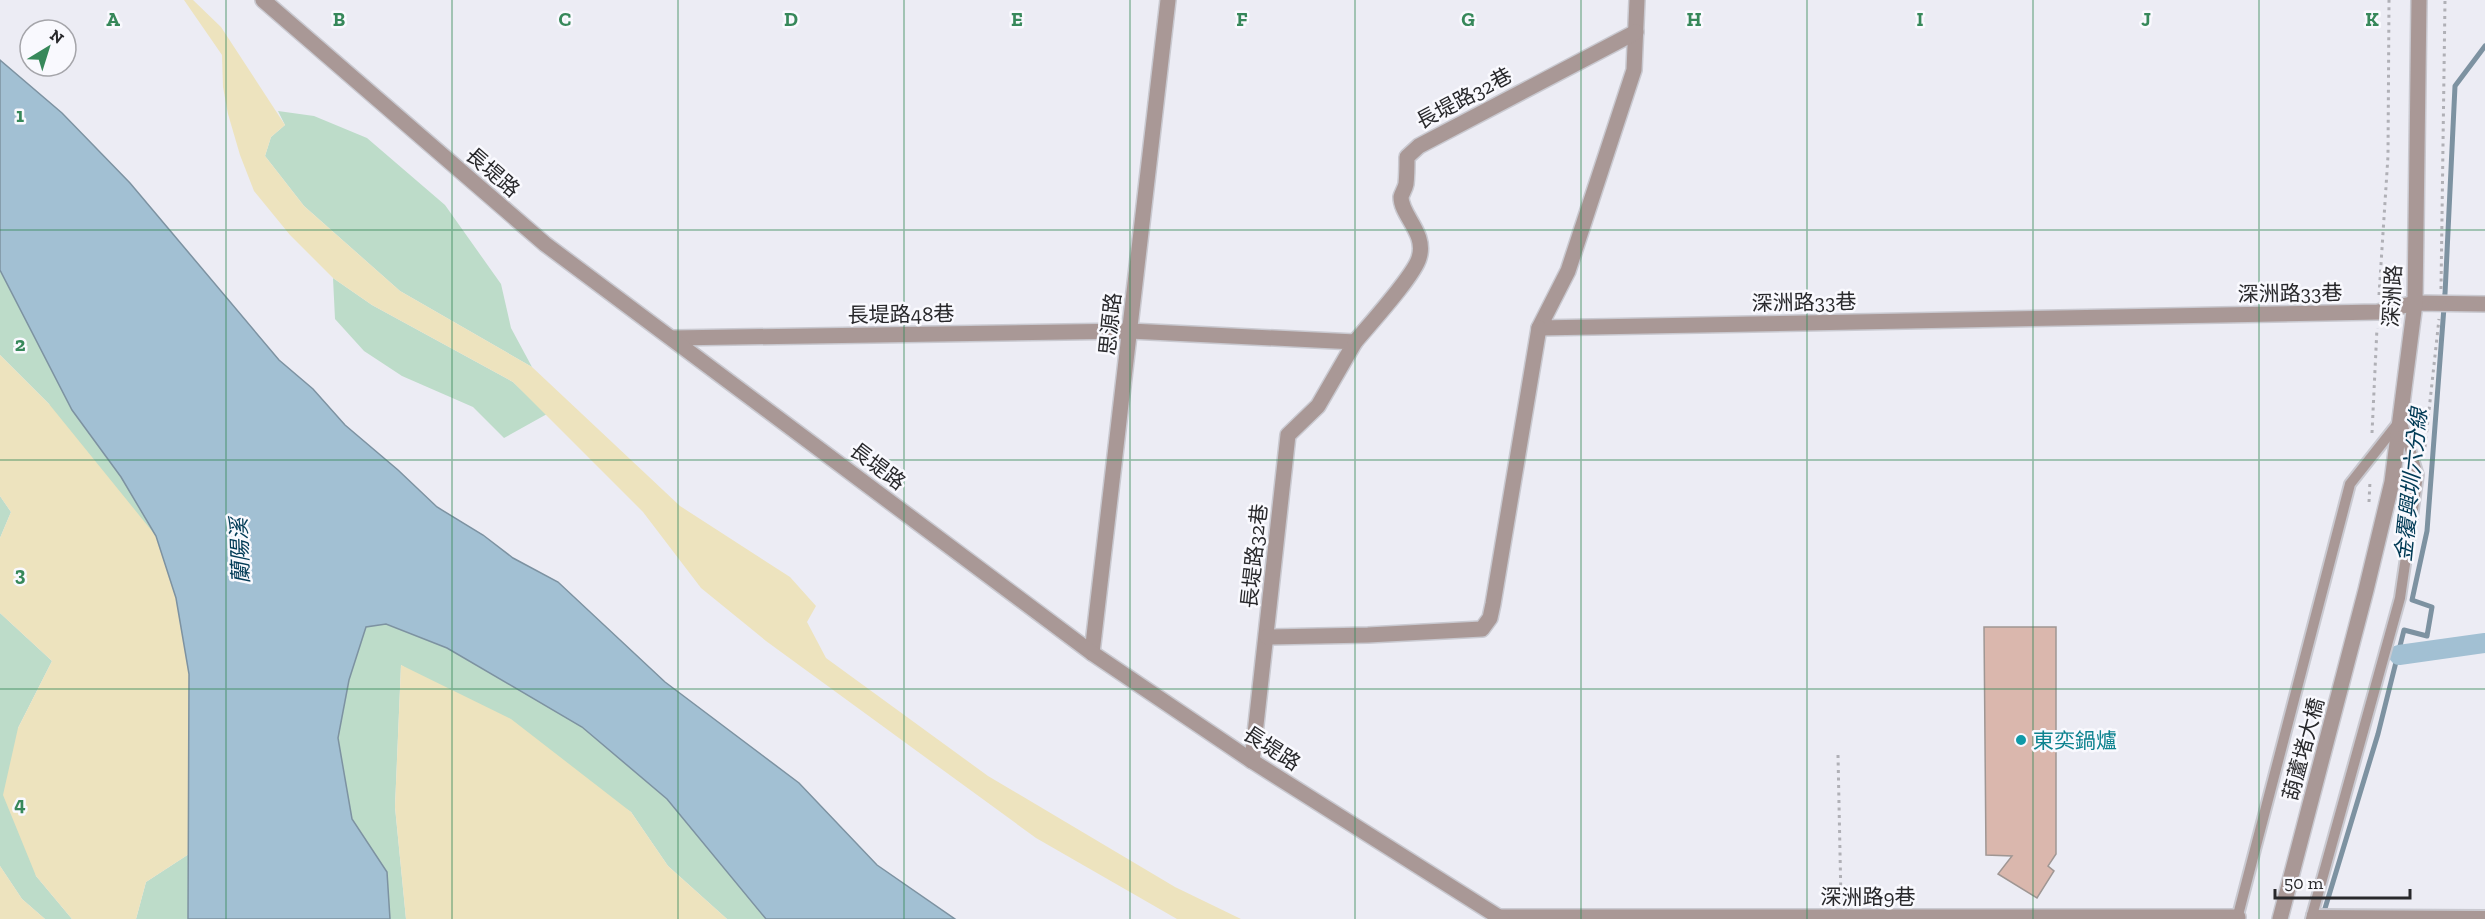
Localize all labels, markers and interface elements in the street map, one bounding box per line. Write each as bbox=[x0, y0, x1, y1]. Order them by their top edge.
text: A bbox=[106, 7, 120, 31]
text: B bbox=[333, 7, 345, 31]
text: C bbox=[559, 7, 572, 31]
text: D bbox=[784, 7, 798, 31]
text: E bbox=[1011, 7, 1023, 31]
text: F bbox=[1236, 7, 1248, 31]
text: G bbox=[1461, 7, 1475, 31]
text: H bbox=[1686, 7, 1702, 31]
text: I bbox=[1916, 7, 1924, 31]
text: J bbox=[2141, 7, 2151, 31]
text: K bbox=[2365, 7, 2379, 31]
north arrow bbox=[18, 18, 78, 78]
text: N bbox=[46, 25, 68, 48]
street label: 長堤路32巷 bbox=[1412, 62, 1516, 134]
text: 1 bbox=[16, 103, 24, 127]
street label: 長堤路 bbox=[461, 142, 525, 202]
street label: 深洲路 bbox=[2378, 264, 2406, 328]
street label: 深洲路33巷 bbox=[2238, 280, 2342, 306]
street label: 深洲路33巷 bbox=[1752, 289, 1856, 315]
street label: 思源路 bbox=[1094, 291, 1126, 357]
street label: 長堤路48巷 bbox=[847, 301, 955, 327]
text: 2 bbox=[15, 332, 26, 356]
water label: 金覆興圳六分線 bbox=[2390, 404, 2433, 563]
street label: 長堤路 bbox=[845, 437, 911, 495]
street label: 長堤路32巷 bbox=[1236, 502, 1272, 610]
water label: 蘭陽溪 bbox=[225, 515, 255, 584]
text: 3 bbox=[15, 562, 26, 586]
street label: 葫蘆堵大橋 bbox=[2277, 695, 2329, 803]
street label: 長堤路 bbox=[1239, 720, 1305, 776]
place label: 東奕鍋爐 bbox=[2033, 728, 2117, 753]
marker: 東奕鍋爐 bbox=[2014, 733, 2028, 747]
text: 4 bbox=[14, 792, 26, 816]
scale bar bbox=[2275, 862, 2410, 900]
text: 50 m bbox=[2284, 872, 2324, 894]
street label: 深洲路9巷 bbox=[1820, 884, 1916, 909]

